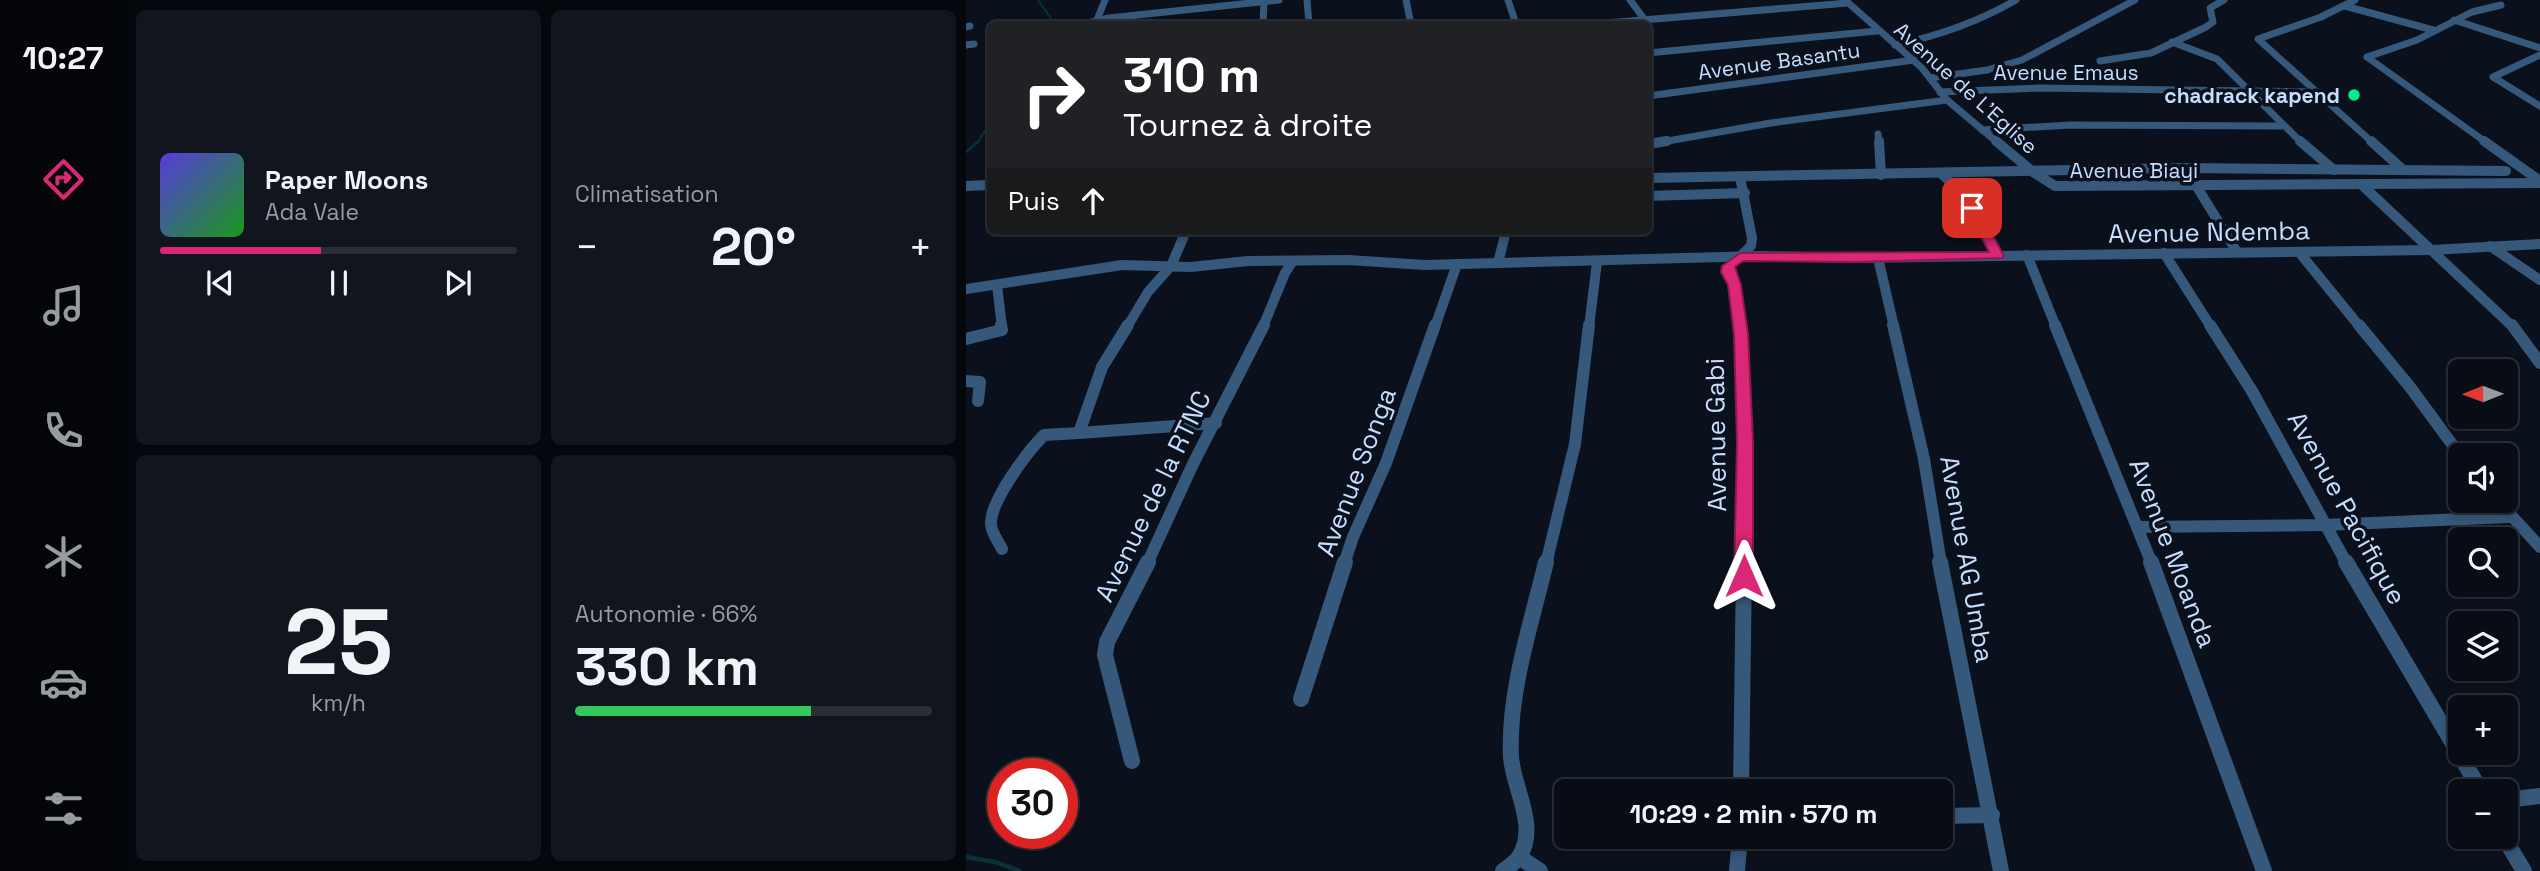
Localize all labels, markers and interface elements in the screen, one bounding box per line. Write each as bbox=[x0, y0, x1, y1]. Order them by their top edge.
street label: Avenue de L'Eglise bbox=[1888, 16, 2044, 160]
street label: Avenue Basantu bbox=[1696, 36, 1862, 86]
text: 10:27 bbox=[22, 38, 104, 78]
text: 310 m bbox=[1123, 44, 1260, 106]
icon: right bbox=[1008, 49, 1099, 140]
street label: Avenue Emaus bbox=[1993, 59, 2139, 86]
place label: chadrack kapend bbox=[2164, 82, 2340, 109]
marker: chadrack kapend bbox=[2346, 87, 2362, 103]
text: Tournez à droite bbox=[1123, 105, 1372, 145]
icon: directions bbox=[39, 155, 88, 204]
street label: Avenue Biayi bbox=[2070, 157, 2198, 184]
text: Paper Moons bbox=[265, 163, 428, 197]
pin bbox=[1942, 178, 2002, 238]
text: Climatisation bbox=[575, 179, 719, 209]
icon: ahead bbox=[1074, 182, 1112, 220]
text: Puis bbox=[1008, 184, 1060, 218]
icon: arrive bbox=[1953, 189, 1991, 227]
text: Ada Vale bbox=[265, 197, 359, 227]
street label: Avenue Ndemba bbox=[2108, 213, 2310, 251]
text: 20° bbox=[711, 214, 796, 280]
text: − bbox=[575, 223, 599, 271]
text: + bbox=[908, 223, 932, 271]
icon: previous bbox=[201, 264, 239, 302]
icon: pause bbox=[320, 264, 358, 302]
icon: next bbox=[439, 264, 477, 302]
icon: music bbox=[39, 281, 88, 330]
street label: Avenue Gabi bbox=[1698, 358, 1734, 512]
north arrow bbox=[2448, 359, 2518, 429]
map controls bbox=[2448, 359, 2518, 849]
street label: Avenue Songa bbox=[1308, 383, 1404, 561]
street label: Avenue de la RTNC bbox=[1087, 385, 1219, 607]
street label: Avenue Pacifique bbox=[2280, 405, 2414, 611]
icon: phone bbox=[39, 406, 88, 455]
button: sound bbox=[2448, 443, 2518, 513]
street label: Avenue AG Umba bbox=[1932, 453, 2002, 665]
street label: Avenue Moanda bbox=[2121, 454, 2225, 652]
button: search bbox=[2448, 527, 2518, 597]
icon: climate bbox=[39, 532, 88, 581]
position arrow bbox=[1707, 539, 1781, 613]
text: 25 bbox=[284, 584, 393, 701]
text: Autonomie · 66% bbox=[575, 599, 757, 629]
button: layers bbox=[2448, 611, 2518, 681]
text: 330 km bbox=[575, 634, 759, 700]
icon: car bbox=[39, 658, 88, 707]
text: km/h bbox=[311, 688, 366, 718]
button: + bbox=[2448, 695, 2518, 765]
speed limit sign: 30 bbox=[987, 758, 1078, 849]
button: − bbox=[2448, 779, 2518, 849]
icon: filters bbox=[39, 784, 88, 833]
text: 10:29 · 2 min · 570 m bbox=[1630, 797, 1877, 831]

